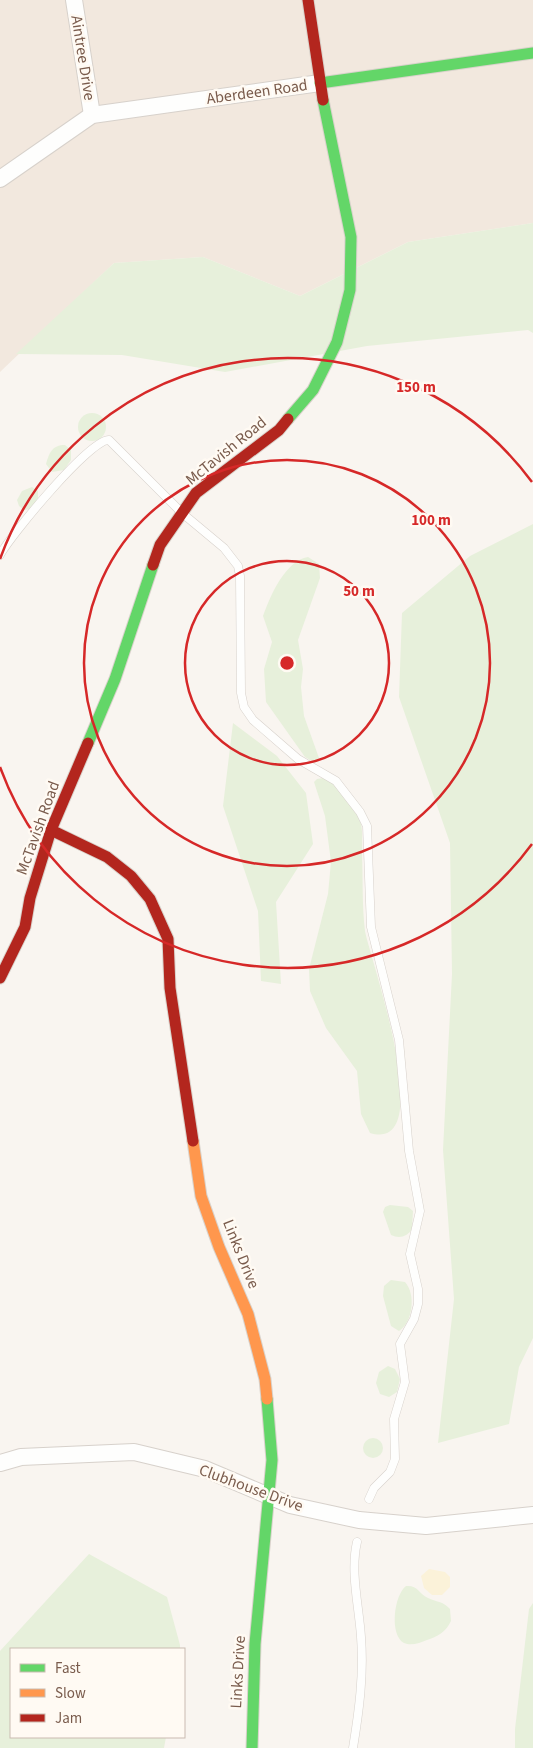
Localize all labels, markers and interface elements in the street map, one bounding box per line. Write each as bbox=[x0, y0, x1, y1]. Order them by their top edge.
street label: Aintree Drive bbox=[65, 14, 101, 102]
street label: Aberdeen Road bbox=[205, 74, 309, 110]
text: 150 m bbox=[396, 377, 436, 398]
street label: McTavish Road bbox=[181, 411, 271, 491]
text: 100 m bbox=[411, 510, 451, 531]
text: 50 m bbox=[343, 581, 375, 602]
centre of rings bbox=[278, 654, 296, 672]
street label: McTavish Road bbox=[11, 778, 65, 878]
street label: Links Drive bbox=[217, 1216, 265, 1292]
street label: Clubhouse Drive bbox=[196, 1459, 306, 1517]
street label: Links Drive bbox=[225, 1635, 251, 1709]
legend bbox=[10, 1648, 185, 1738]
text: Fast bbox=[55, 1658, 81, 1679]
text: Slow bbox=[55, 1683, 86, 1704]
text: Jam bbox=[55, 1708, 82, 1729]

